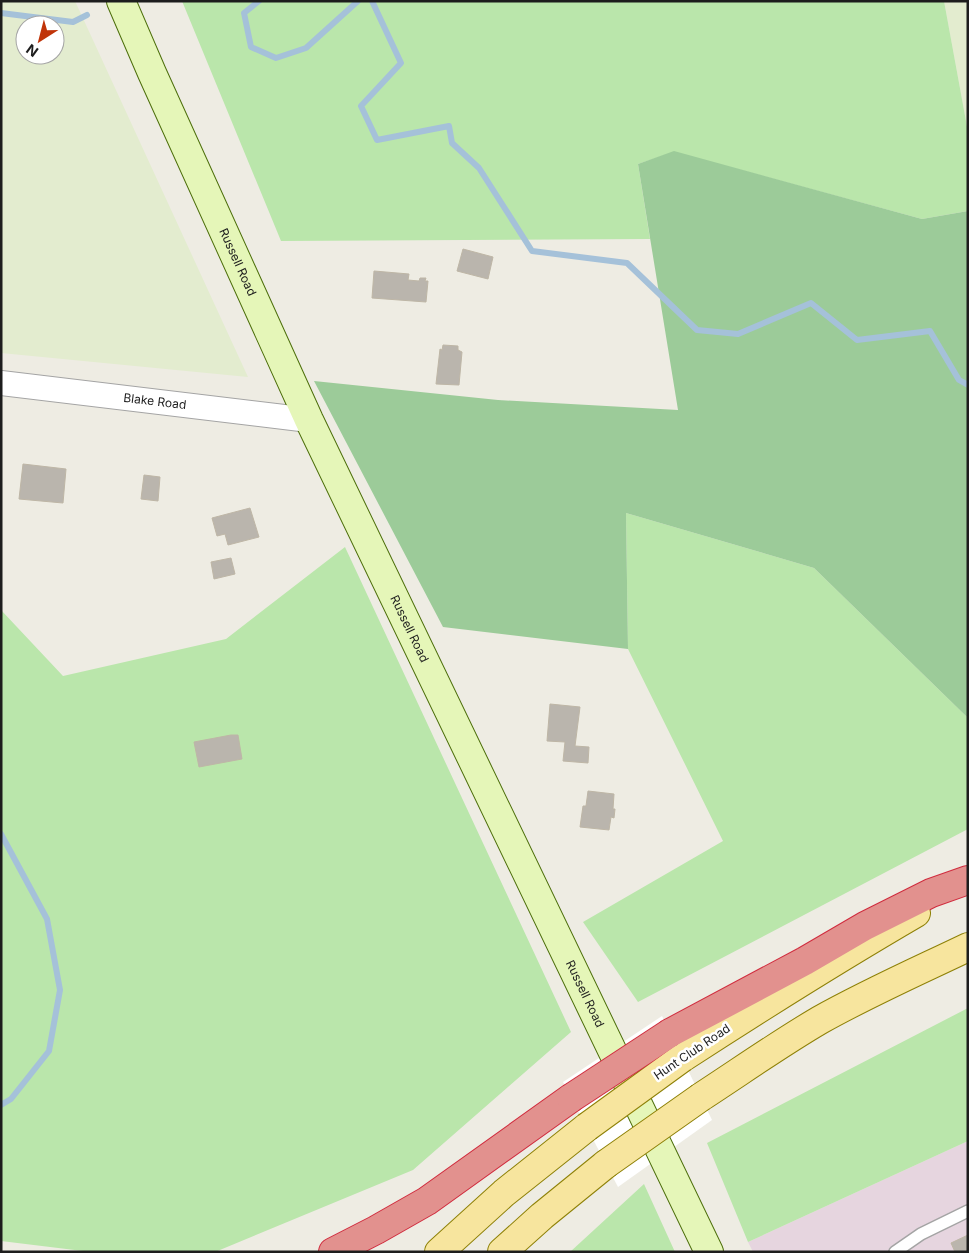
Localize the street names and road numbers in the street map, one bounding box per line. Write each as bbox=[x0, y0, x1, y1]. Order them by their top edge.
street label: Russell Road bbox=[216, 226, 260, 298]
street label: Blake Road bbox=[123, 390, 187, 412]
street label: Russell Road bbox=[387, 593, 432, 665]
street label: Russell Road bbox=[563, 958, 608, 1030]
street label: Hunt Club Road bbox=[651, 1021, 733, 1083]

